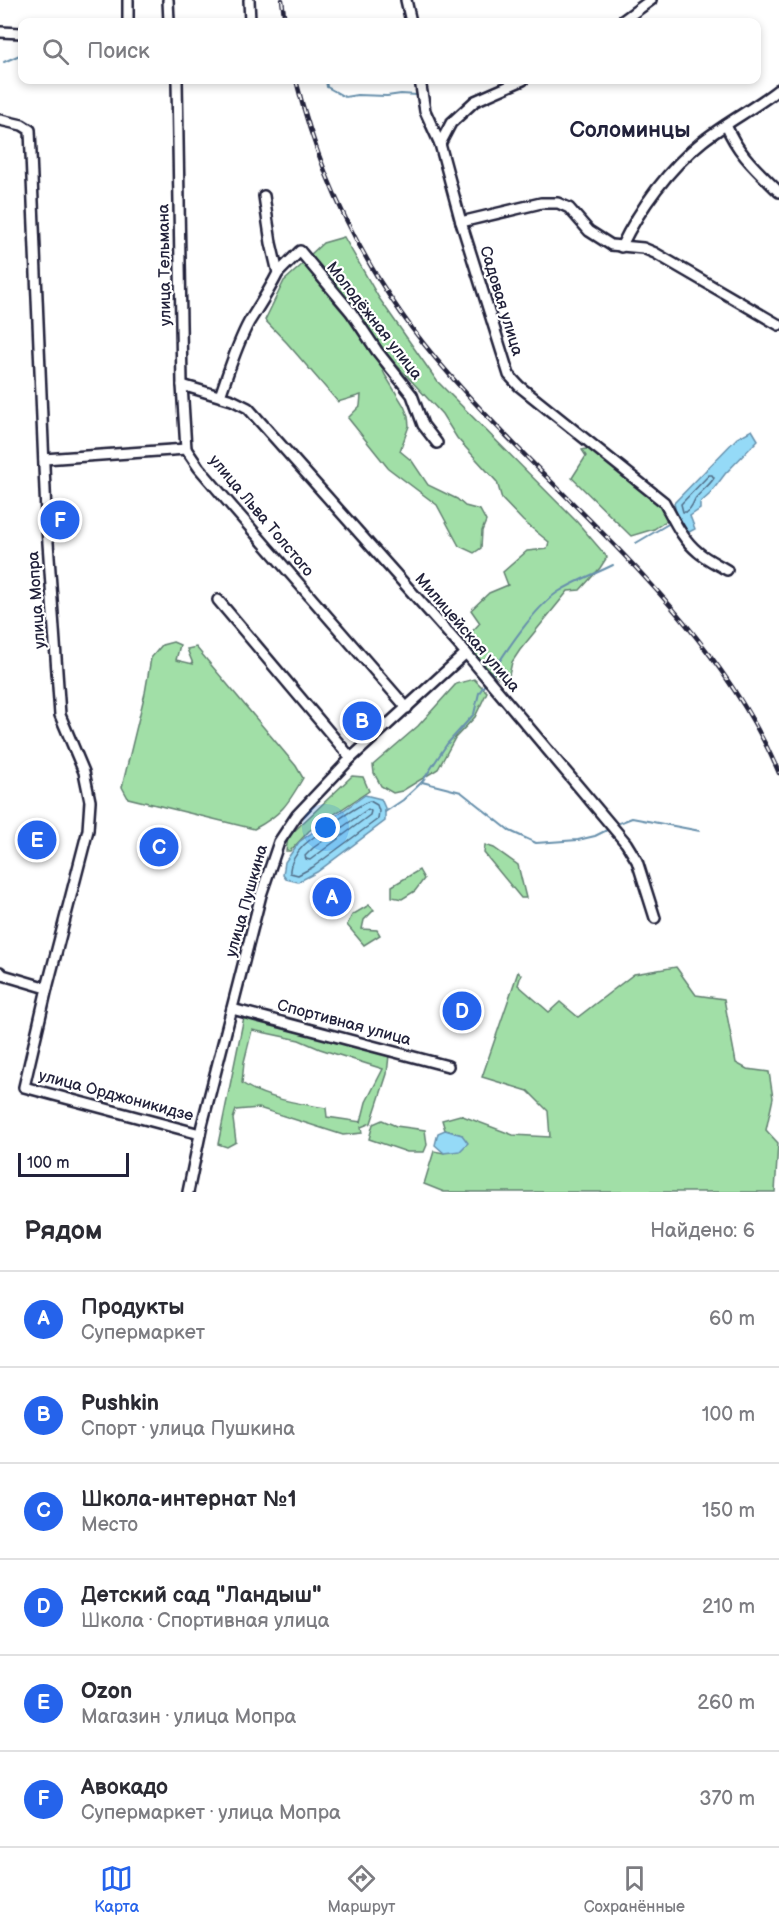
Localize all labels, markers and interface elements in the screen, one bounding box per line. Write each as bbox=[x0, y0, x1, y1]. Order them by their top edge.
search box bbox=[18, 18, 761, 84]
icon: search bbox=[39, 35, 72, 68]
text: Поиск bbox=[87, 38, 150, 65]
district label: Соломинцы bbox=[569, 117, 691, 144]
street label: улица Тельмана bbox=[154, 203, 176, 326]
street label: Садовая улица bbox=[475, 244, 527, 359]
street label: Молодёжная улица bbox=[322, 258, 426, 384]
street label: улица Льва Толстого bbox=[205, 451, 317, 581]
pin: F bbox=[40, 498, 80, 542]
street label: улица Мопра bbox=[24, 550, 50, 650]
street label: Милицейская улица bbox=[410, 570, 524, 697]
pin: B bbox=[342, 698, 382, 744]
your location bbox=[311, 813, 340, 842]
pin: E bbox=[18, 818, 57, 862]
pin: C bbox=[140, 824, 178, 870]
street label: улица Пушкина bbox=[222, 842, 272, 959]
pin: A bbox=[312, 874, 352, 920]
pin: D bbox=[442, 988, 482, 1034]
street label: Спортивная улица bbox=[275, 996, 414, 1050]
street label: улица Орджоникидзе bbox=[37, 1066, 196, 1126]
scale bar bbox=[18, 1150, 129, 1178]
text: 100 m bbox=[27, 1154, 70, 1173]
text: Рядом bbox=[24, 1216, 102, 1247]
text: Найдено: 6 bbox=[650, 1219, 755, 1243]
text: Продукты bbox=[81, 1294, 185, 1321]
text: A bbox=[37, 1307, 50, 1331]
text: 60 m bbox=[709, 1307, 755, 1331]
text: Супермаркет bbox=[81, 1321, 205, 1345]
text: Pushkin bbox=[81, 1390, 159, 1417]
text: B bbox=[36, 1403, 51, 1427]
text: 100 m bbox=[702, 1403, 755, 1427]
text: Спорт · улица Пушкина bbox=[81, 1417, 295, 1441]
text: Школа-интернат №1 bbox=[81, 1486, 297, 1513]
text: C bbox=[36, 1499, 51, 1523]
text: 150 m bbox=[702, 1499, 755, 1523]
text: Место bbox=[81, 1513, 138, 1537]
text: Детский сад "Ландыш" bbox=[81, 1582, 322, 1609]
text: D bbox=[37, 1595, 50, 1619]
text: 210 m bbox=[702, 1595, 755, 1619]
text: Школа · Спортивная улица bbox=[81, 1609, 329, 1633]
text: Ozon bbox=[81, 1678, 132, 1705]
text: E bbox=[37, 1691, 50, 1715]
text: 260 m bbox=[697, 1691, 755, 1715]
text: Магазин · улица Мопра bbox=[81, 1705, 296, 1729]
text: Авокадо bbox=[81, 1774, 168, 1801]
text: F bbox=[37, 1787, 50, 1811]
text: 370 m bbox=[699, 1787, 755, 1811]
text: Супермаркет · улица Мопра bbox=[81, 1801, 341, 1825]
tab: Карта bbox=[94, 1862, 139, 1917]
tab: Маршрут bbox=[327, 1862, 396, 1917]
tab: Сохранённые bbox=[584, 1862, 685, 1917]

